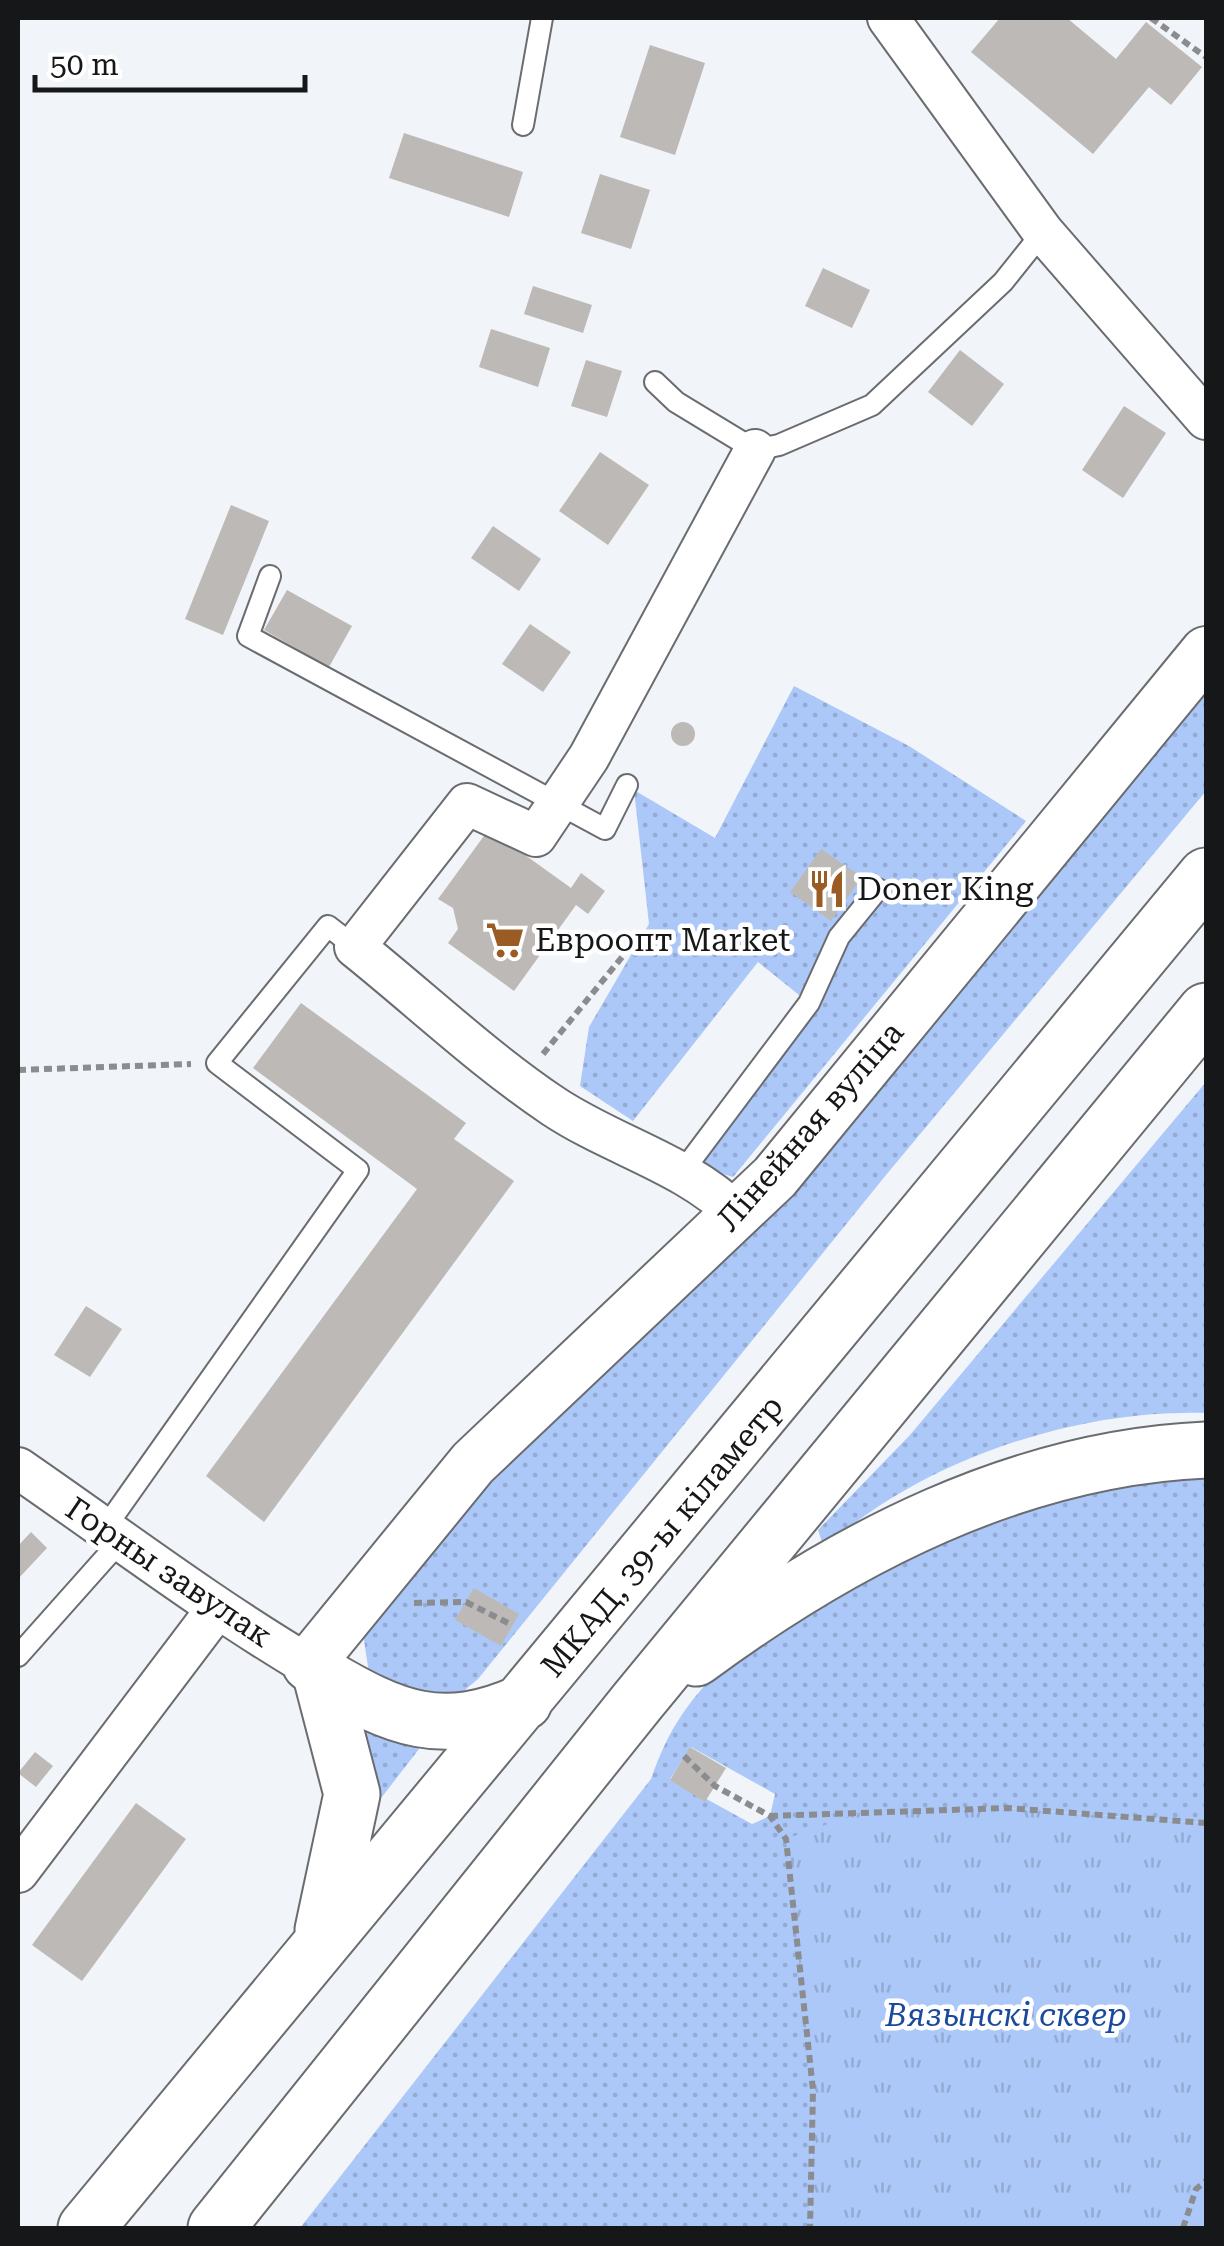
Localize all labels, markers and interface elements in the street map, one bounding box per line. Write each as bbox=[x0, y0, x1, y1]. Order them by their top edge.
scale bar bbox=[35, 30, 305, 92]
text: 50 m bbox=[50, 47, 119, 82]
restaurant icon: Doner King bbox=[806, 868, 848, 910]
place label: Doner King bbox=[857, 870, 1034, 908]
supermarket icon: Евроопт Market bbox=[484, 919, 526, 961]
place label: Евроопт Market bbox=[535, 921, 790, 959]
street label: Лінейная вуліца bbox=[709, 1014, 911, 1238]
street label: МКАД, 39-ы кіламетр bbox=[533, 1388, 791, 1684]
street label: Горны завулак bbox=[59, 1489, 279, 1655]
park label: Вязынскі сквер bbox=[884, 1996, 1127, 2034]

